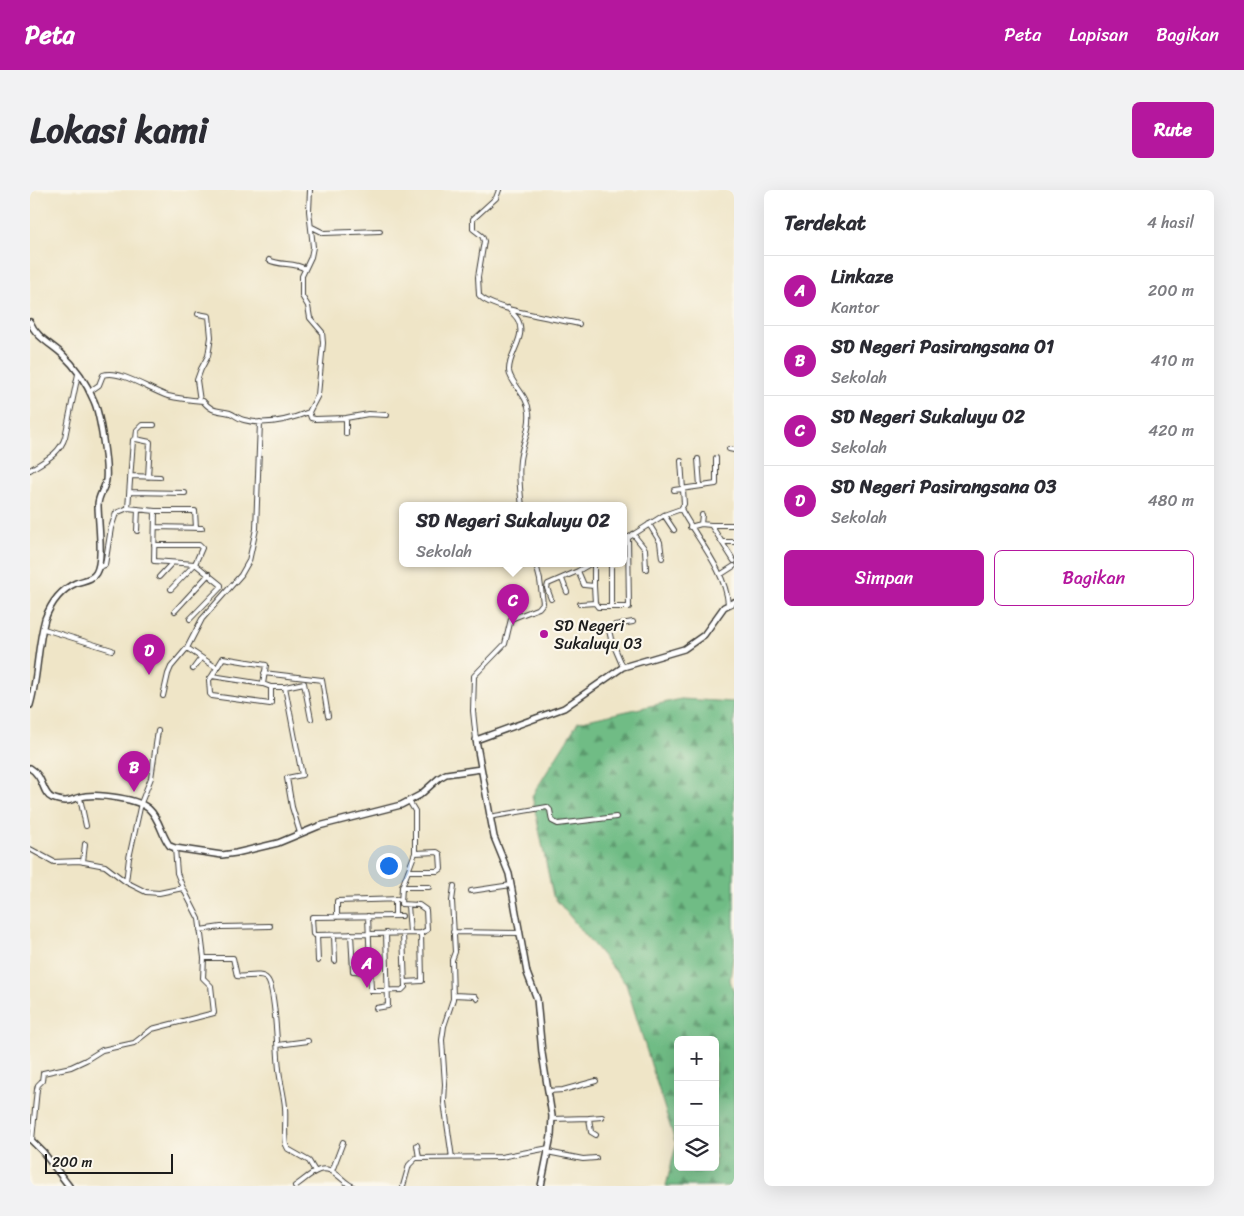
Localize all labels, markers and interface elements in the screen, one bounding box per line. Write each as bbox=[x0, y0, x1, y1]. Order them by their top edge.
text: Peta bbox=[25, 14, 74, 56]
text: Peta bbox=[1004, 19, 1041, 51]
text: Lapisan bbox=[1069, 19, 1128, 51]
text: Bagikan bbox=[1156, 19, 1219, 51]
text: Lokasi kami bbox=[30, 99, 208, 161]
button: Rute bbox=[1132, 102, 1214, 158]
text: Terdekat bbox=[784, 204, 866, 242]
text: 4 hasil bbox=[1147, 208, 1194, 237]
text: Linkaze bbox=[831, 260, 893, 293]
text: A bbox=[795, 276, 805, 305]
text: 200 m bbox=[1148, 276, 1194, 305]
text: Kantor bbox=[831, 293, 879, 322]
text: SD Negeri Pasirangsana 01 bbox=[831, 330, 1054, 363]
text: B bbox=[795, 346, 805, 375]
text: 410 m bbox=[1151, 346, 1194, 375]
text: Sekolah bbox=[831, 363, 887, 392]
text: SD Negeri Sukaluyu 02 bbox=[831, 400, 1025, 433]
text: C bbox=[795, 416, 805, 445]
text: 420 m bbox=[1148, 416, 1194, 445]
text: Sekolah bbox=[831, 433, 887, 462]
text: SD Negeri Pasirangsana 03 bbox=[831, 470, 1056, 503]
text: D bbox=[795, 486, 805, 515]
text: 480 m bbox=[1148, 486, 1194, 515]
popup bbox=[399, 502, 627, 567]
text: Sekolah bbox=[831, 503, 887, 532]
text: SD Negeri Sukaluyu 02 bbox=[416, 504, 610, 537]
text: Sekolah bbox=[416, 537, 472, 566]
button: Simpan bbox=[784, 550, 984, 606]
button: Bagikan bbox=[994, 550, 1194, 606]
pin: C bbox=[497, 584, 529, 625]
place label: SD Negeri Sukaluyu 03 bbox=[554, 611, 642, 658]
marker: SD Negeri Sukaluyu 03 bbox=[538, 628, 550, 640]
pin: D bbox=[133, 634, 165, 675]
pin: B bbox=[118, 751, 150, 792]
your location bbox=[376, 853, 402, 879]
pin: A bbox=[351, 947, 383, 988]
map controls bbox=[674, 1036, 719, 1171]
button: + bbox=[674, 1036, 719, 1081]
button: − bbox=[674, 1081, 719, 1126]
button: layers bbox=[674, 1126, 719, 1171]
text: 200 m bbox=[52, 1150, 92, 1175]
scale bar bbox=[45, 1151, 172, 1174]

